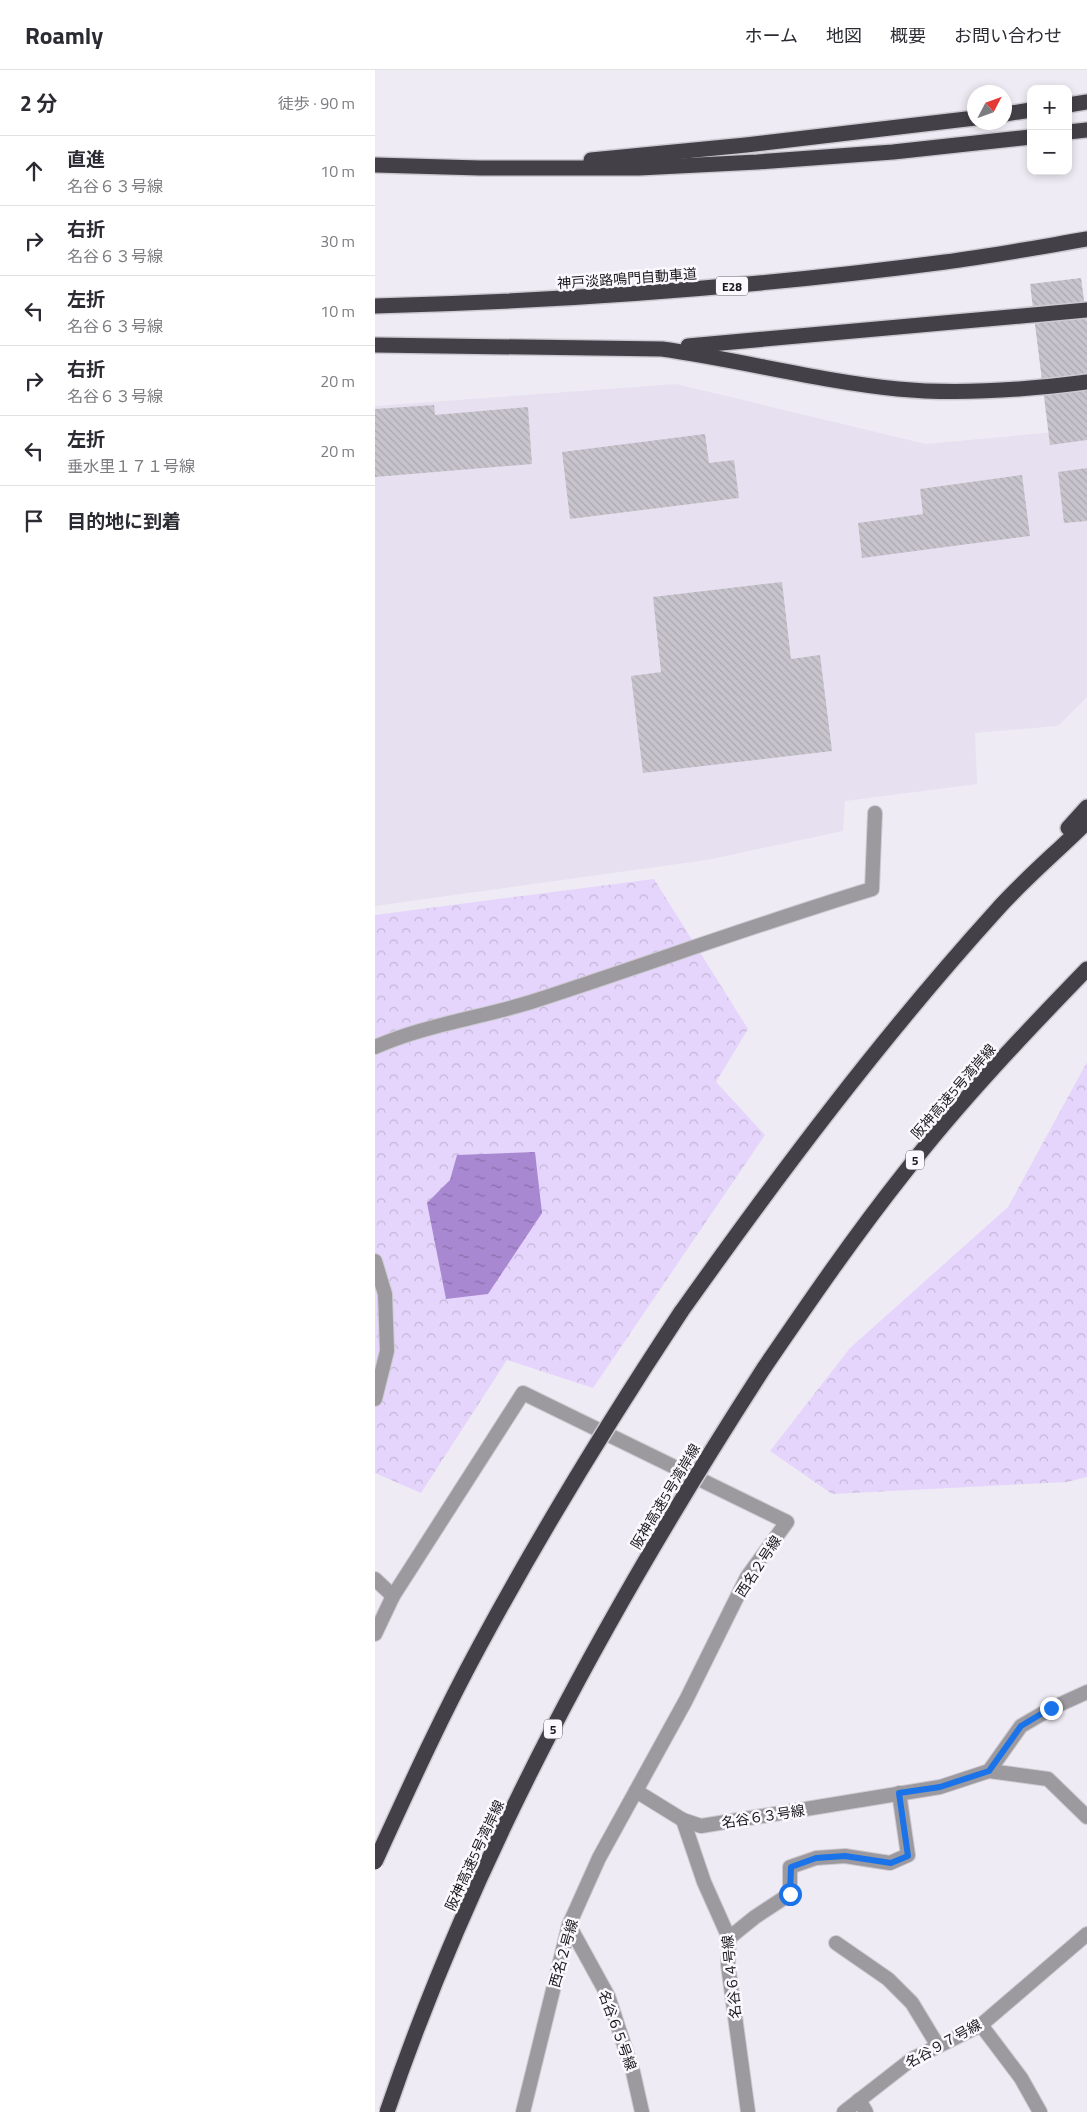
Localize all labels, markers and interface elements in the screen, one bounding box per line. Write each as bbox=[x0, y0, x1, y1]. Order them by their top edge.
text: Roamly bbox=[25, 17, 103, 53]
text: ホーム bbox=[745, 22, 798, 49]
text: 地図 bbox=[826, 22, 862, 49]
text: 概要 bbox=[890, 22, 926, 49]
text: お問い合わせ bbox=[954, 22, 1062, 49]
north arrow bbox=[967, 85, 1012, 130]
map controls bbox=[1027, 85, 1072, 175]
button: + bbox=[1027, 85, 1072, 130]
text: 2 分 bbox=[20, 87, 57, 119]
text: 徒歩 · 90 m bbox=[278, 91, 355, 115]
button: − bbox=[1027, 130, 1072, 175]
text: 直進 bbox=[67, 144, 105, 173]
icon: ahead bbox=[20, 157, 48, 185]
text: 10 m bbox=[320, 159, 355, 183]
text: 名谷６３号線 bbox=[67, 174, 163, 198]
text: 右折 bbox=[67, 214, 105, 243]
icon: right bbox=[20, 227, 48, 255]
text: 30 m bbox=[320, 229, 355, 253]
text: 名谷６３号線 bbox=[67, 244, 163, 268]
street label: 神戸淡路鳴門自動車道 bbox=[556, 263, 698, 293]
road number: E28 bbox=[716, 277, 748, 296]
text: 左折 bbox=[67, 284, 105, 313]
icon: left bbox=[20, 297, 48, 325]
text: 10 m bbox=[320, 299, 355, 323]
text: 名谷６３号線 bbox=[67, 314, 163, 338]
text: 右折 bbox=[67, 354, 105, 383]
icon: right bbox=[20, 367, 48, 395]
text: 20 m bbox=[320, 369, 355, 393]
text: 名谷６３号線 bbox=[67, 384, 163, 408]
text: 左折 bbox=[67, 424, 105, 453]
icon: left bbox=[20, 437, 48, 465]
text: 20 m bbox=[320, 439, 355, 463]
text: 垂水里１７１号線 bbox=[67, 454, 195, 478]
text: 目的地に到着 bbox=[67, 506, 181, 535]
icon: arrive bbox=[20, 507, 48, 535]
street label: 阪神高速5号湾岸線 bbox=[906, 1039, 1000, 1143]
road number: 5 bbox=[906, 1150, 924, 1170]
street label: 阪神高速5号湾岸線 bbox=[625, 1439, 705, 1553]
street label: 西名２号線 bbox=[730, 1531, 786, 1601]
route end bbox=[1040, 1697, 1063, 1720]
road number: 5 bbox=[544, 1720, 562, 1738]
street label: 阪神高速5号湾岸線 bbox=[439, 1796, 509, 1914]
street label: 名谷６３号線 bbox=[720, 1799, 806, 1833]
route start bbox=[779, 1883, 802, 1906]
street label: 西名２号線 bbox=[543, 1916, 583, 1990]
street label: 名谷６４号線 bbox=[716, 1934, 746, 2020]
street label: 名谷６５号線 bbox=[594, 1987, 642, 2073]
street label: 名谷９７号線 bbox=[901, 2013, 985, 2073]

